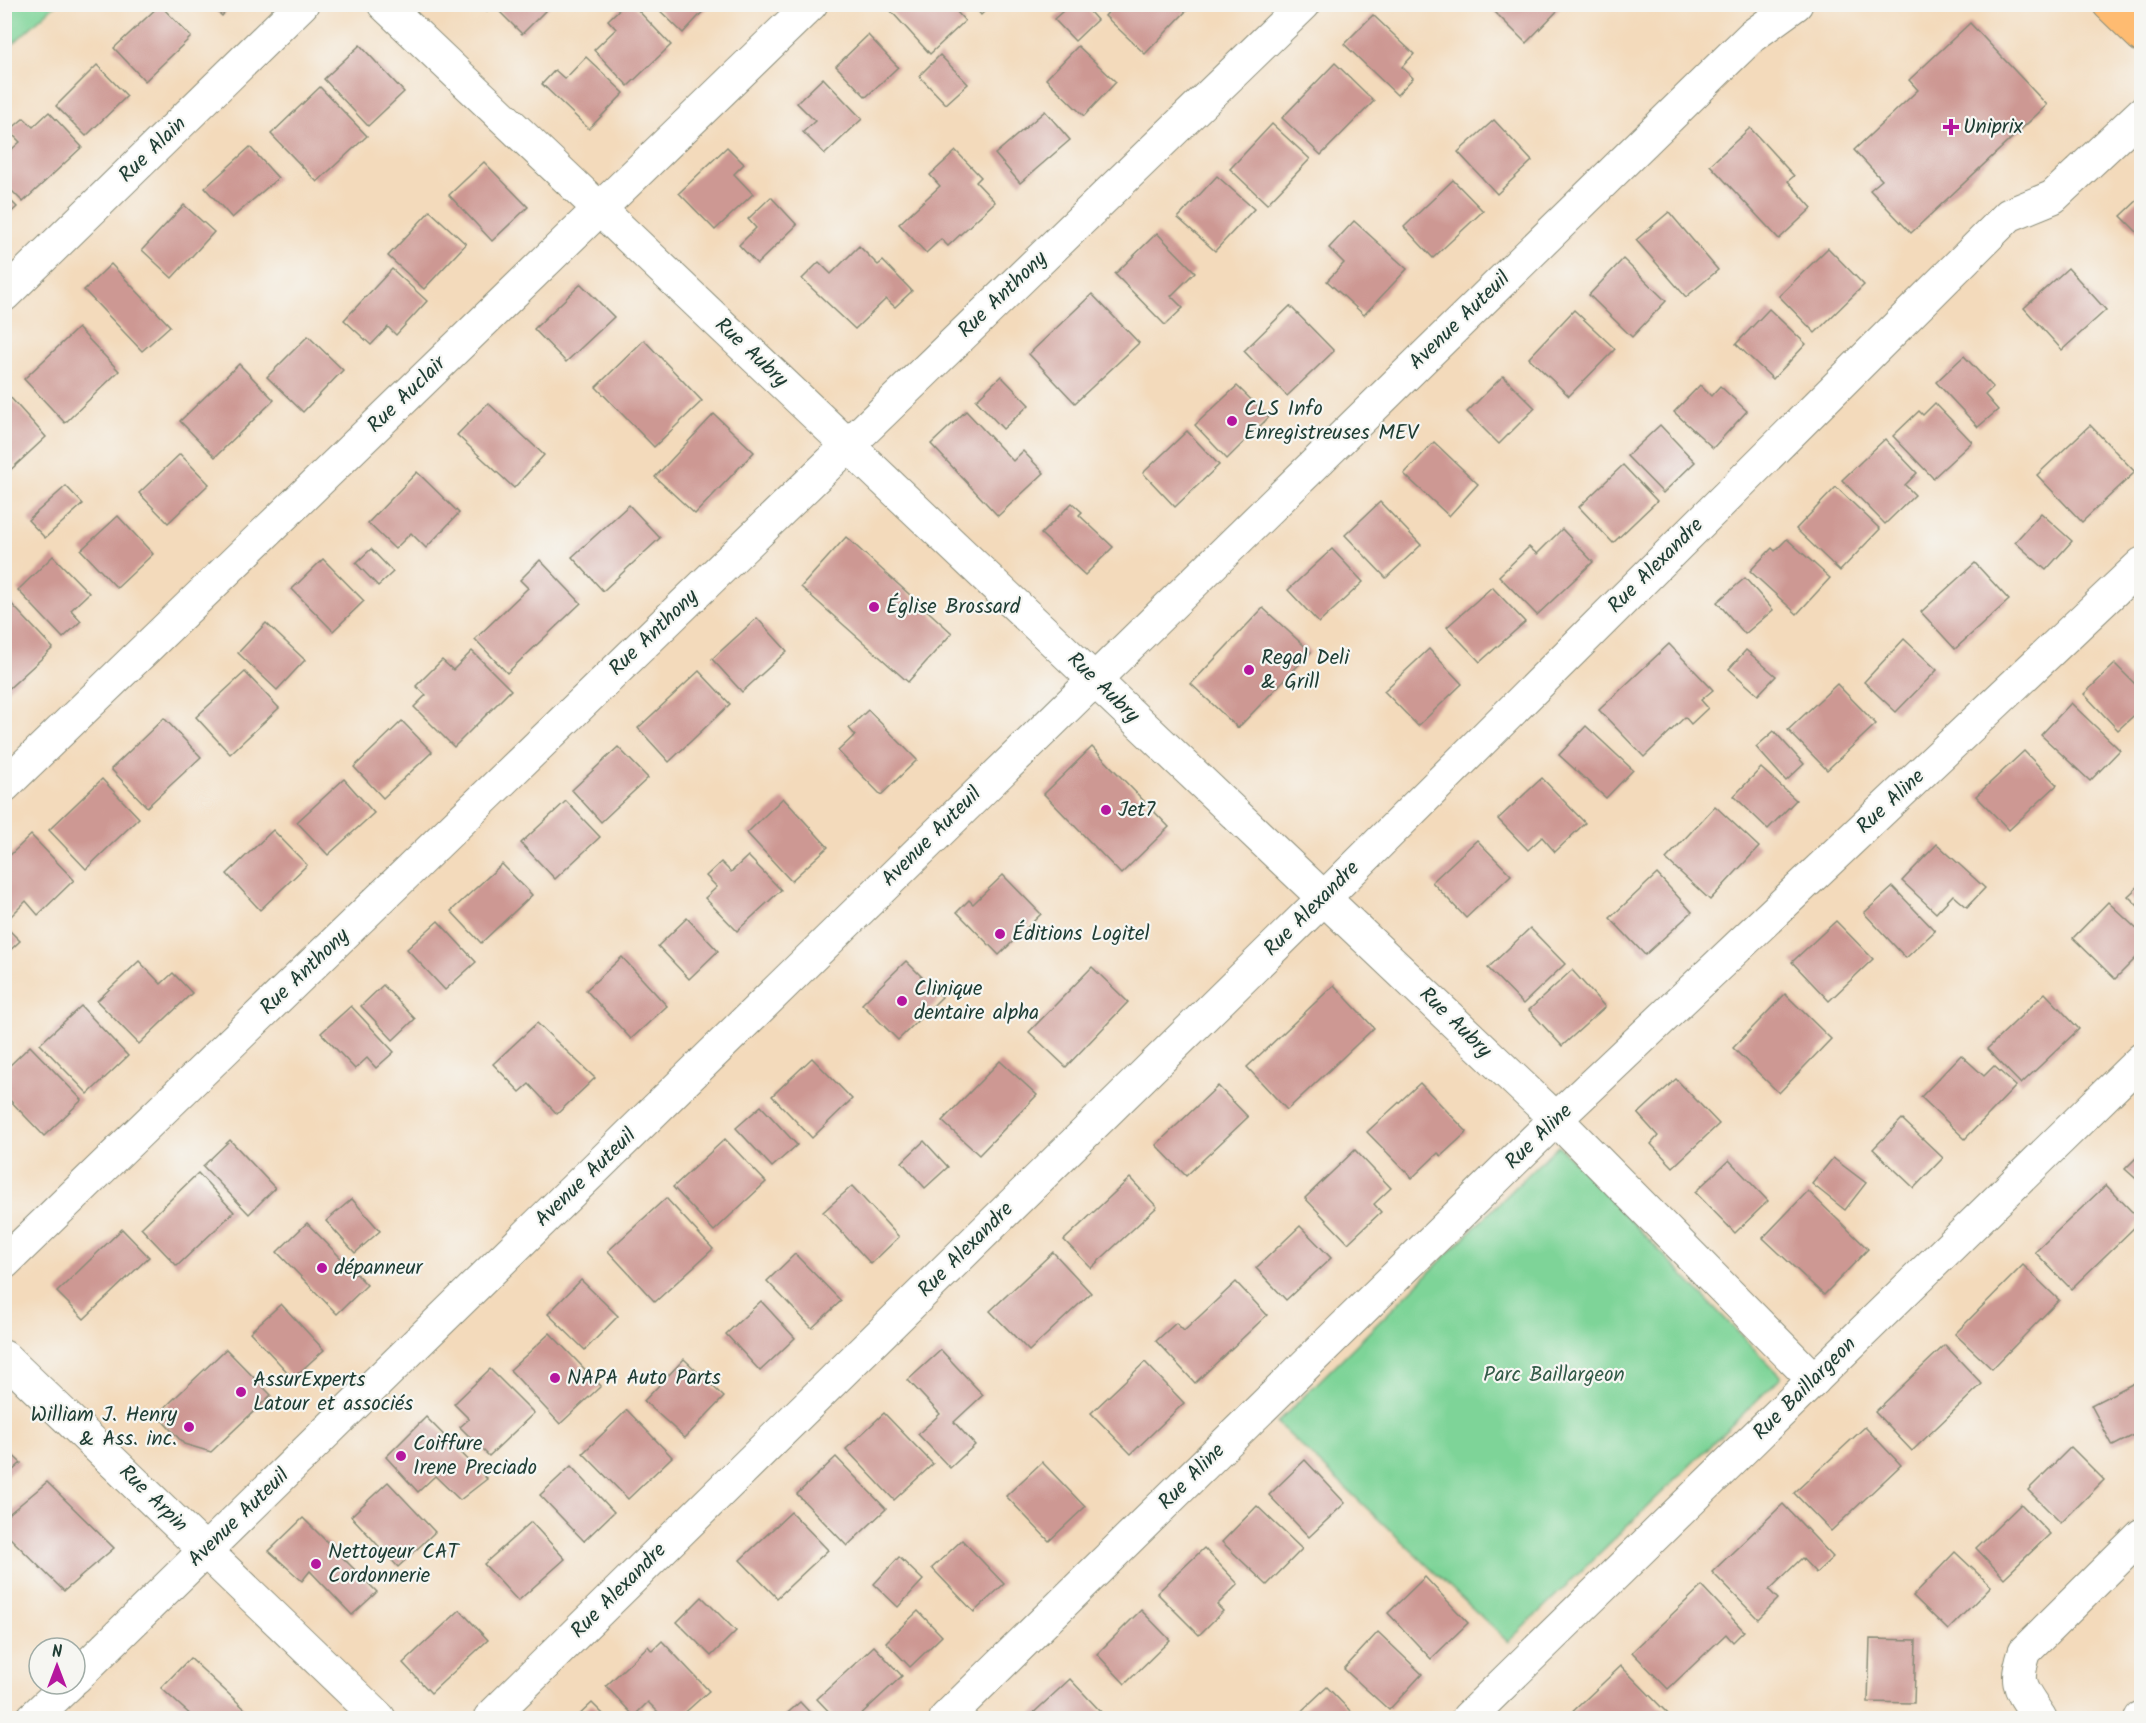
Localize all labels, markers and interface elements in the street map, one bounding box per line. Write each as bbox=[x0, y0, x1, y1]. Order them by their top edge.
street label: Rue Alain bbox=[111, 109, 195, 191]
place label: Uniprix bbox=[1963, 111, 2024, 144]
marker: Uniprix bbox=[1944, 120, 1958, 134]
street label: Rue Anthony bbox=[950, 243, 1056, 347]
street label: Avenue Auteuil bbox=[1401, 264, 1519, 378]
street label: Rue Aubry bbox=[706, 310, 796, 396]
street label: Rue Auclair bbox=[360, 348, 455, 441]
place label: CLS Info Enregistreuses MEV bbox=[1244, 393, 1420, 450]
marker: CLS Info Enregistreuses MEV bbox=[1225, 414, 1239, 428]
street label: Rue Alexandre bbox=[1600, 510, 1712, 622]
street label: Rue Anthony bbox=[601, 581, 707, 685]
place label: Église Brossard bbox=[886, 591, 1021, 624]
marker: Église Brossard bbox=[867, 600, 881, 614]
place label: Regal Deli & Grill bbox=[1261, 642, 1350, 699]
street label: Rue Aubry bbox=[1059, 645, 1147, 732]
marker: Regal Deli & Grill bbox=[1242, 663, 1256, 677]
street label: Rue Aline bbox=[1849, 761, 1933, 843]
street label: Avenue Auteuil bbox=[874, 779, 990, 895]
place label: Jet7 bbox=[1118, 794, 1156, 827]
marker: Jet7 bbox=[1099, 803, 1113, 817]
street label: Rue Alexandre bbox=[1256, 853, 1368, 965]
place label: Éditions Logitel bbox=[1012, 918, 1150, 951]
street label: Rue Anthony bbox=[252, 920, 358, 1024]
marker: Éditions Logitel bbox=[993, 927, 1007, 941]
place label: Clinique dentaire alpha bbox=[914, 973, 1039, 1030]
street label: Rue Aubry bbox=[1411, 980, 1499, 1067]
marker: Clinique dentaire alpha bbox=[895, 994, 909, 1008]
street label: Rue Aline bbox=[1497, 1096, 1581, 1178]
street label: Avenue Auteuil bbox=[527, 1121, 645, 1235]
street label: Rue Alexandre bbox=[910, 1194, 1022, 1306]
place label: dépanneur bbox=[334, 1252, 424, 1285]
marker: dépanneur bbox=[315, 1261, 329, 1275]
street label: Rue Baillargeon bbox=[1745, 1329, 1865, 1449]
park label: Parc Baillargeon bbox=[1483, 1359, 1625, 1392]
place label: NAPA Auto Parts bbox=[567, 1362, 721, 1395]
place label: AssurExperts Latour et associés bbox=[253, 1364, 413, 1421]
marker: NAPA Auto Parts bbox=[548, 1371, 562, 1385]
marker: AssurExperts Latour et associés bbox=[234, 1385, 248, 1399]
place label: William J. Henry & Ass. inc. bbox=[31, 1399, 177, 1456]
marker: William J. Henry & Ass. inc. bbox=[182, 1420, 196, 1434]
place label: Coiffure Irene Preciado bbox=[413, 1428, 537, 1485]
street label: Rue Aline bbox=[1151, 1435, 1234, 1518]
marker: Coiffure Irene Preciado bbox=[394, 1449, 408, 1463]
street label: Rue Arpin bbox=[111, 1457, 195, 1541]
street label: Avenue Auteuil bbox=[180, 1461, 298, 1575]
street label: Rue Alexandre bbox=[563, 1535, 675, 1647]
place label: Nettoyeur CAT Cordonnerie bbox=[328, 1536, 461, 1593]
marker: Nettoyeur CAT Cordonnerie bbox=[309, 1557, 323, 1571]
north arrow bbox=[27, 1636, 87, 1696]
text: N bbox=[52, 1640, 62, 1665]

